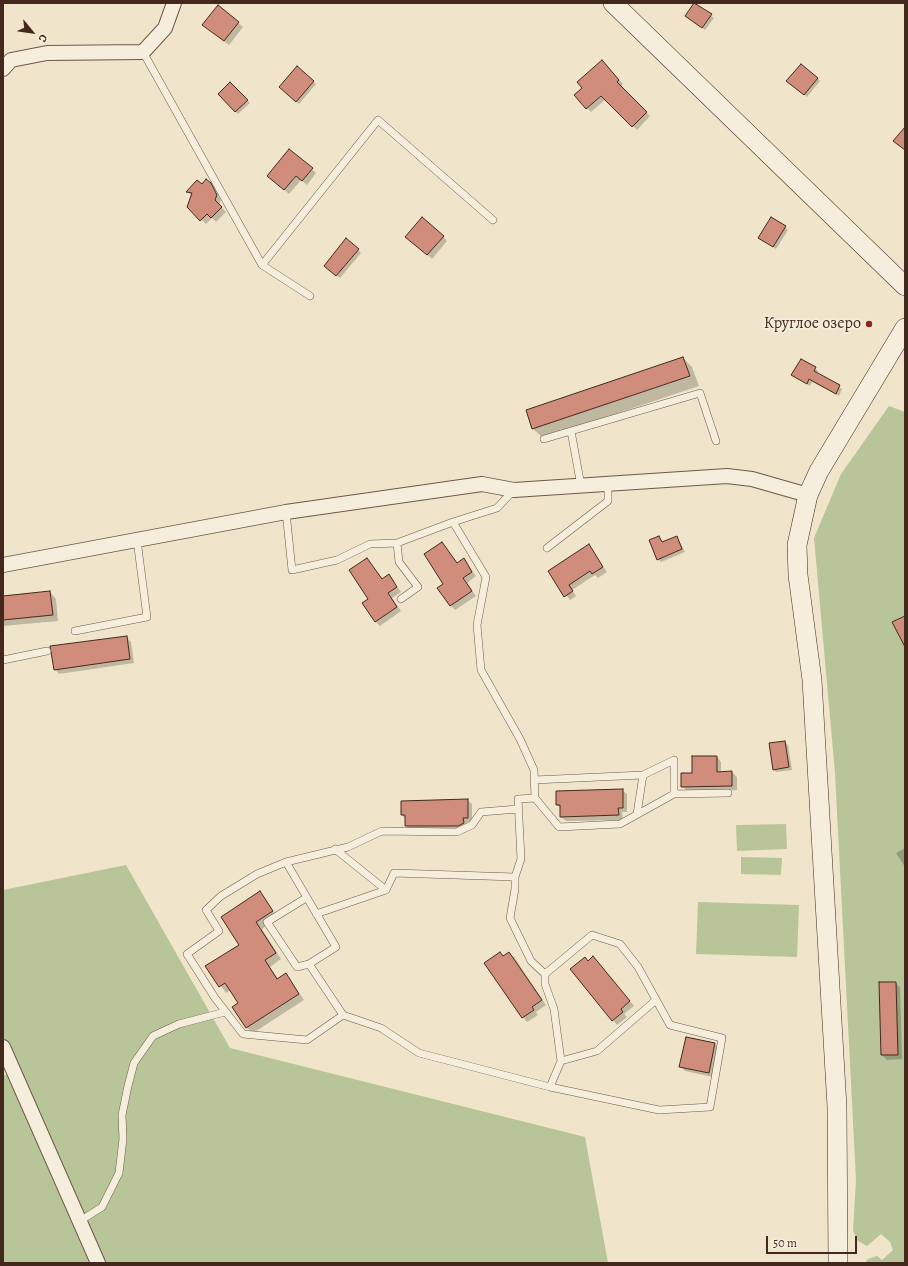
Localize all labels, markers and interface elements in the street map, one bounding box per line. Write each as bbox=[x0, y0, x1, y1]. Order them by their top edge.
north arrow bbox=[12, 12, 52, 52]
text: С bbox=[35, 31, 51, 45]
place label: Круглое озеро bbox=[764, 314, 861, 334]
marker: Круглое озеро bbox=[864, 319, 874, 329]
scale bar bbox=[768, 1228, 859, 1254]
text: 50 m bbox=[773, 1235, 797, 1251]

